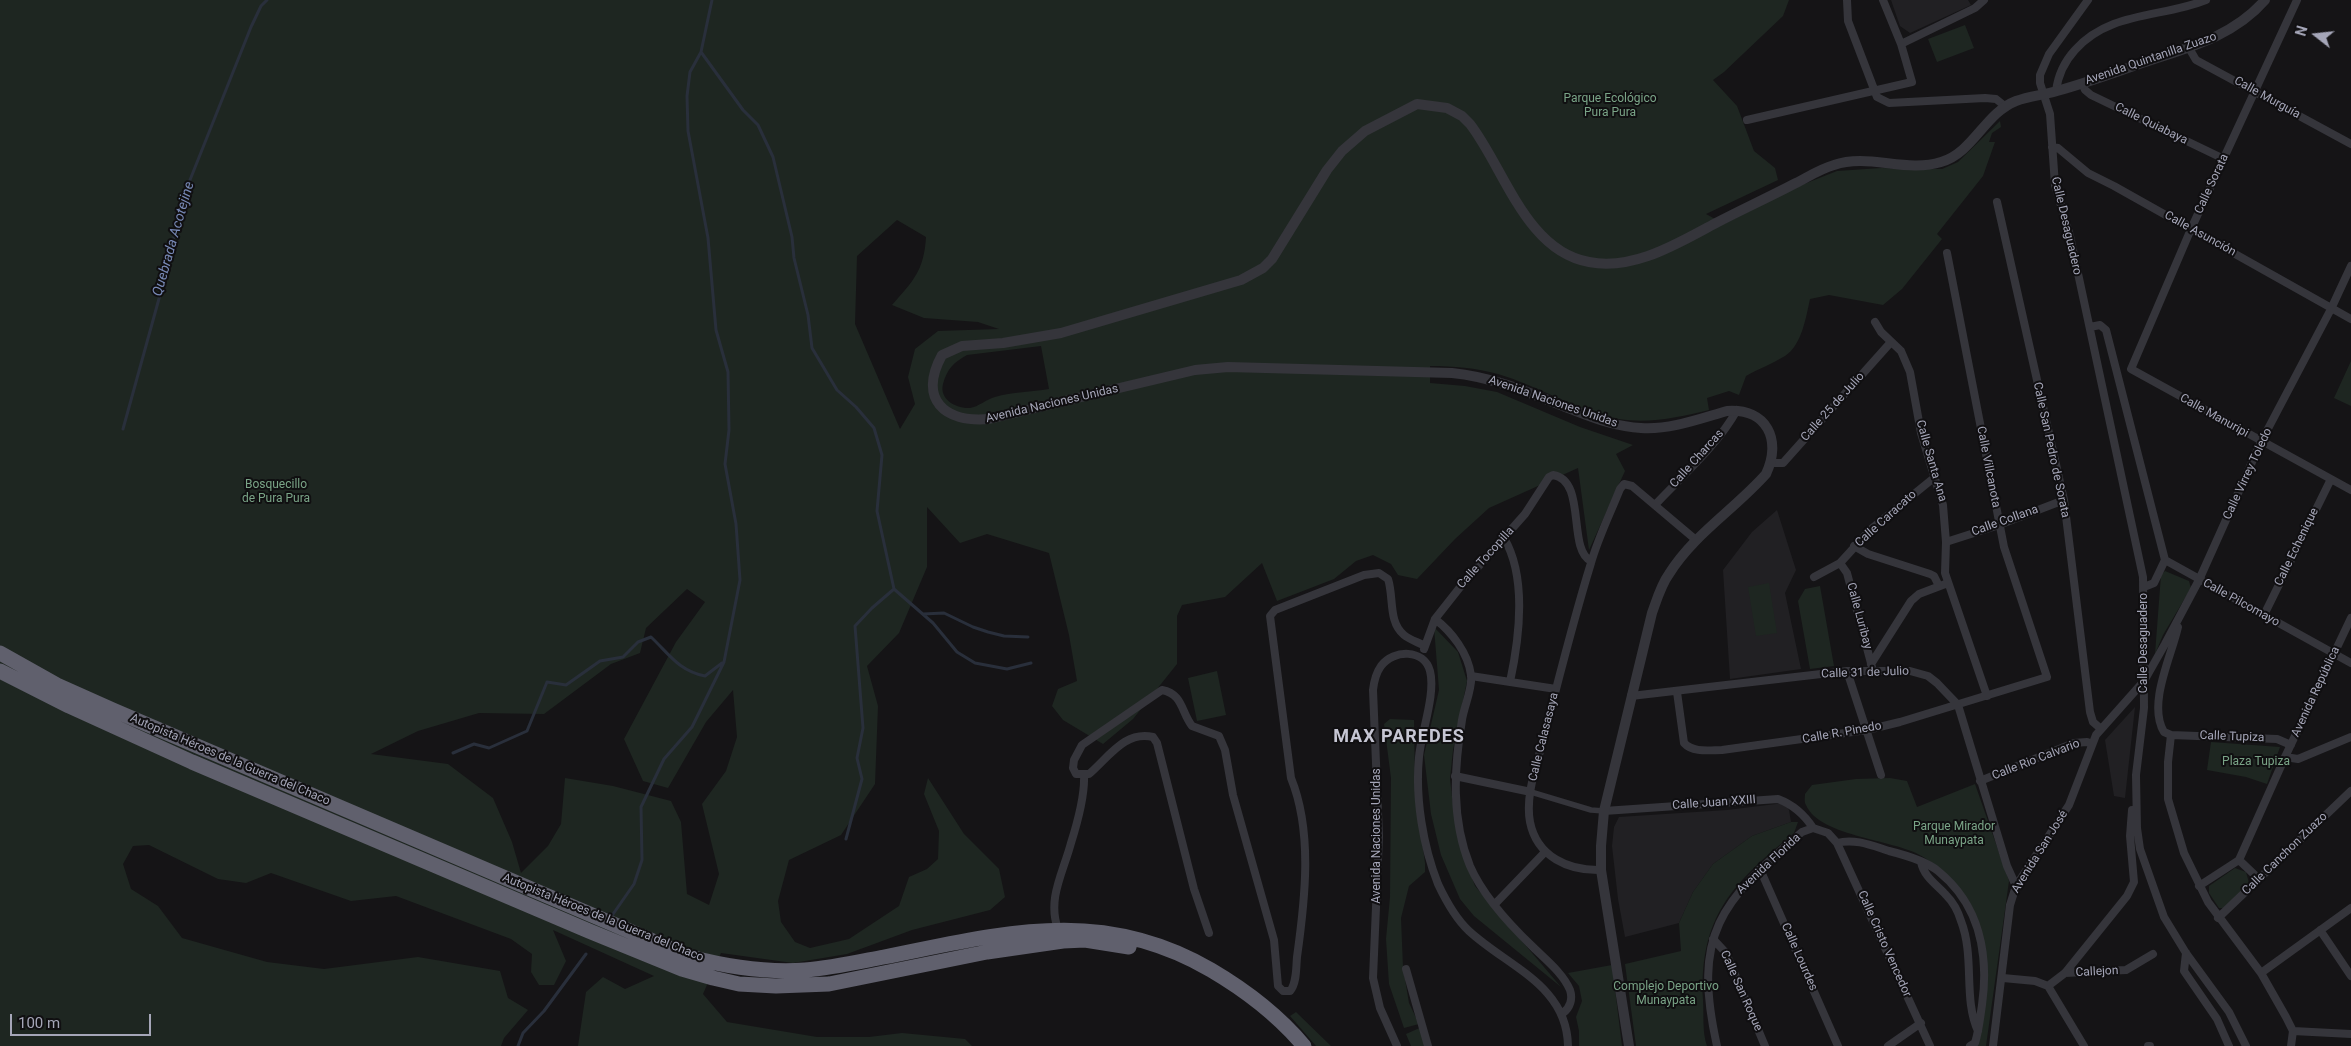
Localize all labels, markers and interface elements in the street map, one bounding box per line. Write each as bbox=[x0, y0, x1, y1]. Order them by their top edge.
north arrow bbox=[2291, 10, 2341, 60]
text: N bbox=[2293, 24, 2311, 38]
street label: Avenida Quintanilla Zuazo bbox=[2083, 30, 2219, 88]
street label: Calle Murguía bbox=[2231, 74, 2303, 122]
park label: Parque Ecológico Pura Pura bbox=[1563, 92, 1657, 120]
street label: Calle Quiabaya bbox=[2112, 100, 2190, 148]
street label: Calle Sorata bbox=[2192, 152, 2232, 216]
street label: Calle Desaguadero bbox=[2048, 176, 2084, 276]
water label: Quebrada Acotejine bbox=[150, 180, 198, 298]
street label: Calle Asunción bbox=[2162, 208, 2238, 260]
street label: Calle 25 de Julio bbox=[1798, 369, 1868, 445]
street label: Avenida Naciones Unidas bbox=[1487, 373, 1619, 431]
street label: Calle San Pedro de Sorata bbox=[2030, 381, 2072, 519]
street label: Avenida Naciones Unidas bbox=[984, 382, 1120, 426]
street label: Calle Manuripi bbox=[2177, 391, 2251, 441]
street label: Calle Santa Ana bbox=[1912, 419, 1950, 503]
street label: Calle Villcanota bbox=[1973, 425, 2003, 509]
street label: Calle Virrey Toledo bbox=[2220, 426, 2276, 522]
street label: Calle Charcas bbox=[1667, 427, 1727, 491]
park label: Bosquecillo de Pura Pura bbox=[242, 478, 310, 506]
street label: Calle Caracato bbox=[1852, 488, 1920, 550]
street label: Calle Collana bbox=[1970, 502, 2040, 540]
street label: Calle Echenique bbox=[2272, 506, 2322, 588]
street label: Calle Tocopilla bbox=[1455, 524, 1517, 592]
street label: Calle Pilcomayo bbox=[2200, 576, 2282, 630]
street label: Calle Luribay bbox=[1843, 581, 1875, 651]
street label: Calle Desaguadero bbox=[2137, 593, 2151, 693]
street label: Avenida República bbox=[2289, 645, 2343, 739]
street label: Calle 31 de Julio bbox=[1821, 664, 1909, 682]
street label: Calle Calasasaya bbox=[1526, 691, 1562, 783]
street label: Autopista Héroes de la Guerra del Chaco bbox=[128, 711, 332, 809]
street label: Calle R. Pinedo bbox=[1801, 719, 1883, 747]
district label: MAX PAREDES bbox=[1332, 726, 1466, 748]
street label: Calle Tupiza bbox=[2199, 729, 2265, 745]
street label: Calle Rio Calvario bbox=[1990, 737, 2082, 783]
park label: Plaza Tupiza bbox=[2222, 755, 2290, 769]
street label: Avenida Naciones Unidas bbox=[1370, 768, 1384, 904]
street label: Calle Juan XXIII bbox=[1672, 793, 1756, 813]
street label: Avenida San José bbox=[2009, 808, 2071, 896]
street label: Calle Canchon Zuazo bbox=[2239, 810, 2331, 898]
park label: Parque Mirador Munaypata bbox=[1913, 820, 1995, 848]
street label: Avenida Florida bbox=[1734, 831, 1804, 897]
street label: Autopista Héroes de la Guerra del Chaco bbox=[500, 871, 706, 965]
street label: Calle Cristo Vencedor bbox=[1854, 889, 1914, 999]
street label: Calle Lourdes bbox=[1778, 921, 1820, 993]
street label: Calle San Roque bbox=[1717, 948, 1765, 1034]
street label: Callejon bbox=[2075, 964, 2119, 980]
park label: Complejo Deportivo Munaypata bbox=[1613, 980, 1719, 1008]
scale bar bbox=[12, 1004, 154, 1036]
text: 100 m bbox=[18, 1014, 60, 1032]

